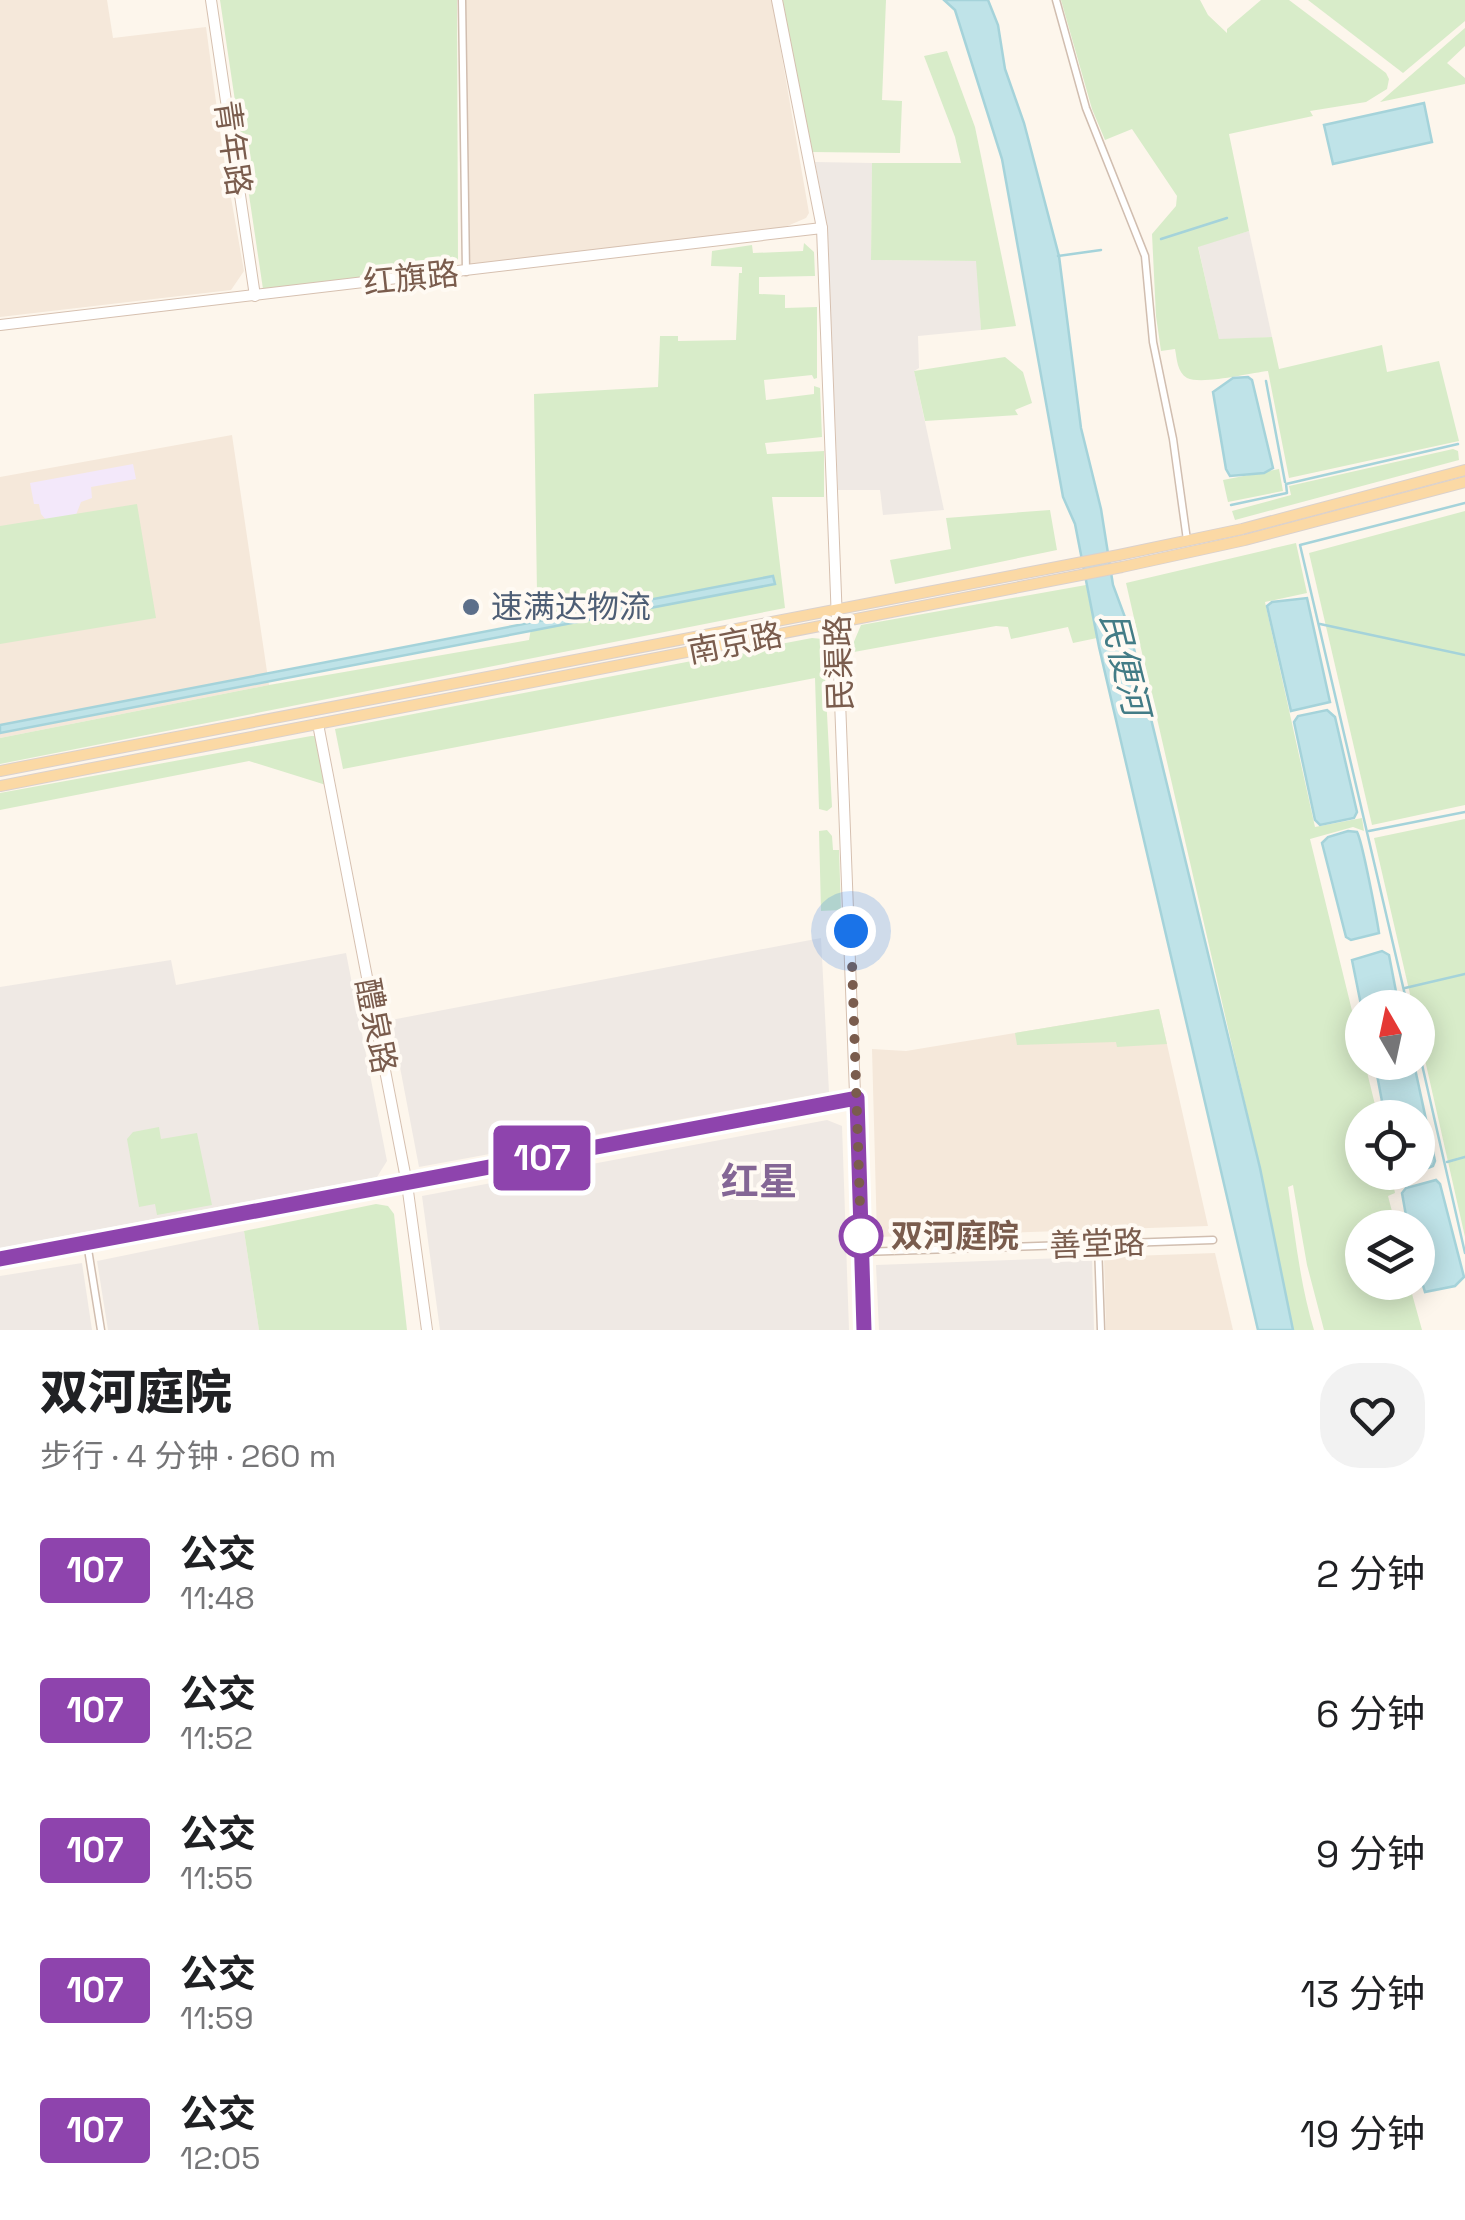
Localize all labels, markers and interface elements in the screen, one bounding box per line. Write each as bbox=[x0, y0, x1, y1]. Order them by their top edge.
street label: 青年路 bbox=[207, 98, 259, 198]
street label: 红旗路 bbox=[361, 253, 461, 303]
place label: 速满达物流 bbox=[491, 587, 651, 627]
marker: 速满达物流 bbox=[460, 596, 482, 618]
water label: 民便河 bbox=[1091, 608, 1160, 726]
street label: 南京路 bbox=[684, 614, 786, 672]
street label: 民渠路 bbox=[817, 614, 861, 712]
your location bbox=[826, 906, 876, 956]
street label: 醴泉路 bbox=[347, 975, 405, 1077]
north arrow bbox=[1345, 990, 1435, 1080]
map controls bbox=[1345, 990, 1435, 1300]
button: locate bbox=[1345, 1100, 1435, 1190]
line badge: 107 bbox=[484, 1126, 600, 1190]
text: 107 bbox=[513, 1136, 571, 1180]
district label: 红星 bbox=[721, 1158, 797, 1206]
button: layers bbox=[1345, 1210, 1435, 1300]
marker: 双河庭院 bbox=[840, 1215, 882, 1257]
place label: 双河庭院 bbox=[891, 1216, 1019, 1256]
street label: 善堂路 bbox=[1048, 1222, 1146, 1266]
text: 双河庭院 bbox=[40, 1362, 232, 1423]
button: heart bbox=[1320, 1363, 1425, 1468]
text: 步行 · 4 分钟 · 260 m bbox=[40, 1436, 336, 1476]
text: 公交 bbox=[180, 1530, 256, 1578]
text: 107 bbox=[66, 1548, 124, 1592]
text: 2 分钟 bbox=[1316, 1550, 1425, 1598]
text: 11:48 bbox=[180, 1578, 255, 1618]
text: 公交 bbox=[180, 1670, 256, 1718]
text: 107 bbox=[66, 1688, 124, 1732]
text: 6 分钟 bbox=[1316, 1690, 1425, 1738]
text: 11:52 bbox=[180, 1718, 253, 1758]
text: 公交 bbox=[180, 1810, 256, 1858]
text: 107 bbox=[66, 1828, 124, 1872]
text: 9 分钟 bbox=[1316, 1830, 1425, 1878]
text: 11:55 bbox=[180, 1858, 253, 1898]
text: 公交 bbox=[180, 1950, 256, 1998]
text: 107 bbox=[66, 1968, 124, 2012]
text: 13 分钟 bbox=[1300, 1970, 1425, 2018]
text: 11:59 bbox=[180, 1998, 254, 2038]
text: 公交 bbox=[180, 2090, 256, 2138]
text: 107 bbox=[66, 2108, 124, 2152]
text: 19 分钟 bbox=[1300, 2110, 1425, 2158]
text: 12:05 bbox=[180, 2138, 260, 2178]

